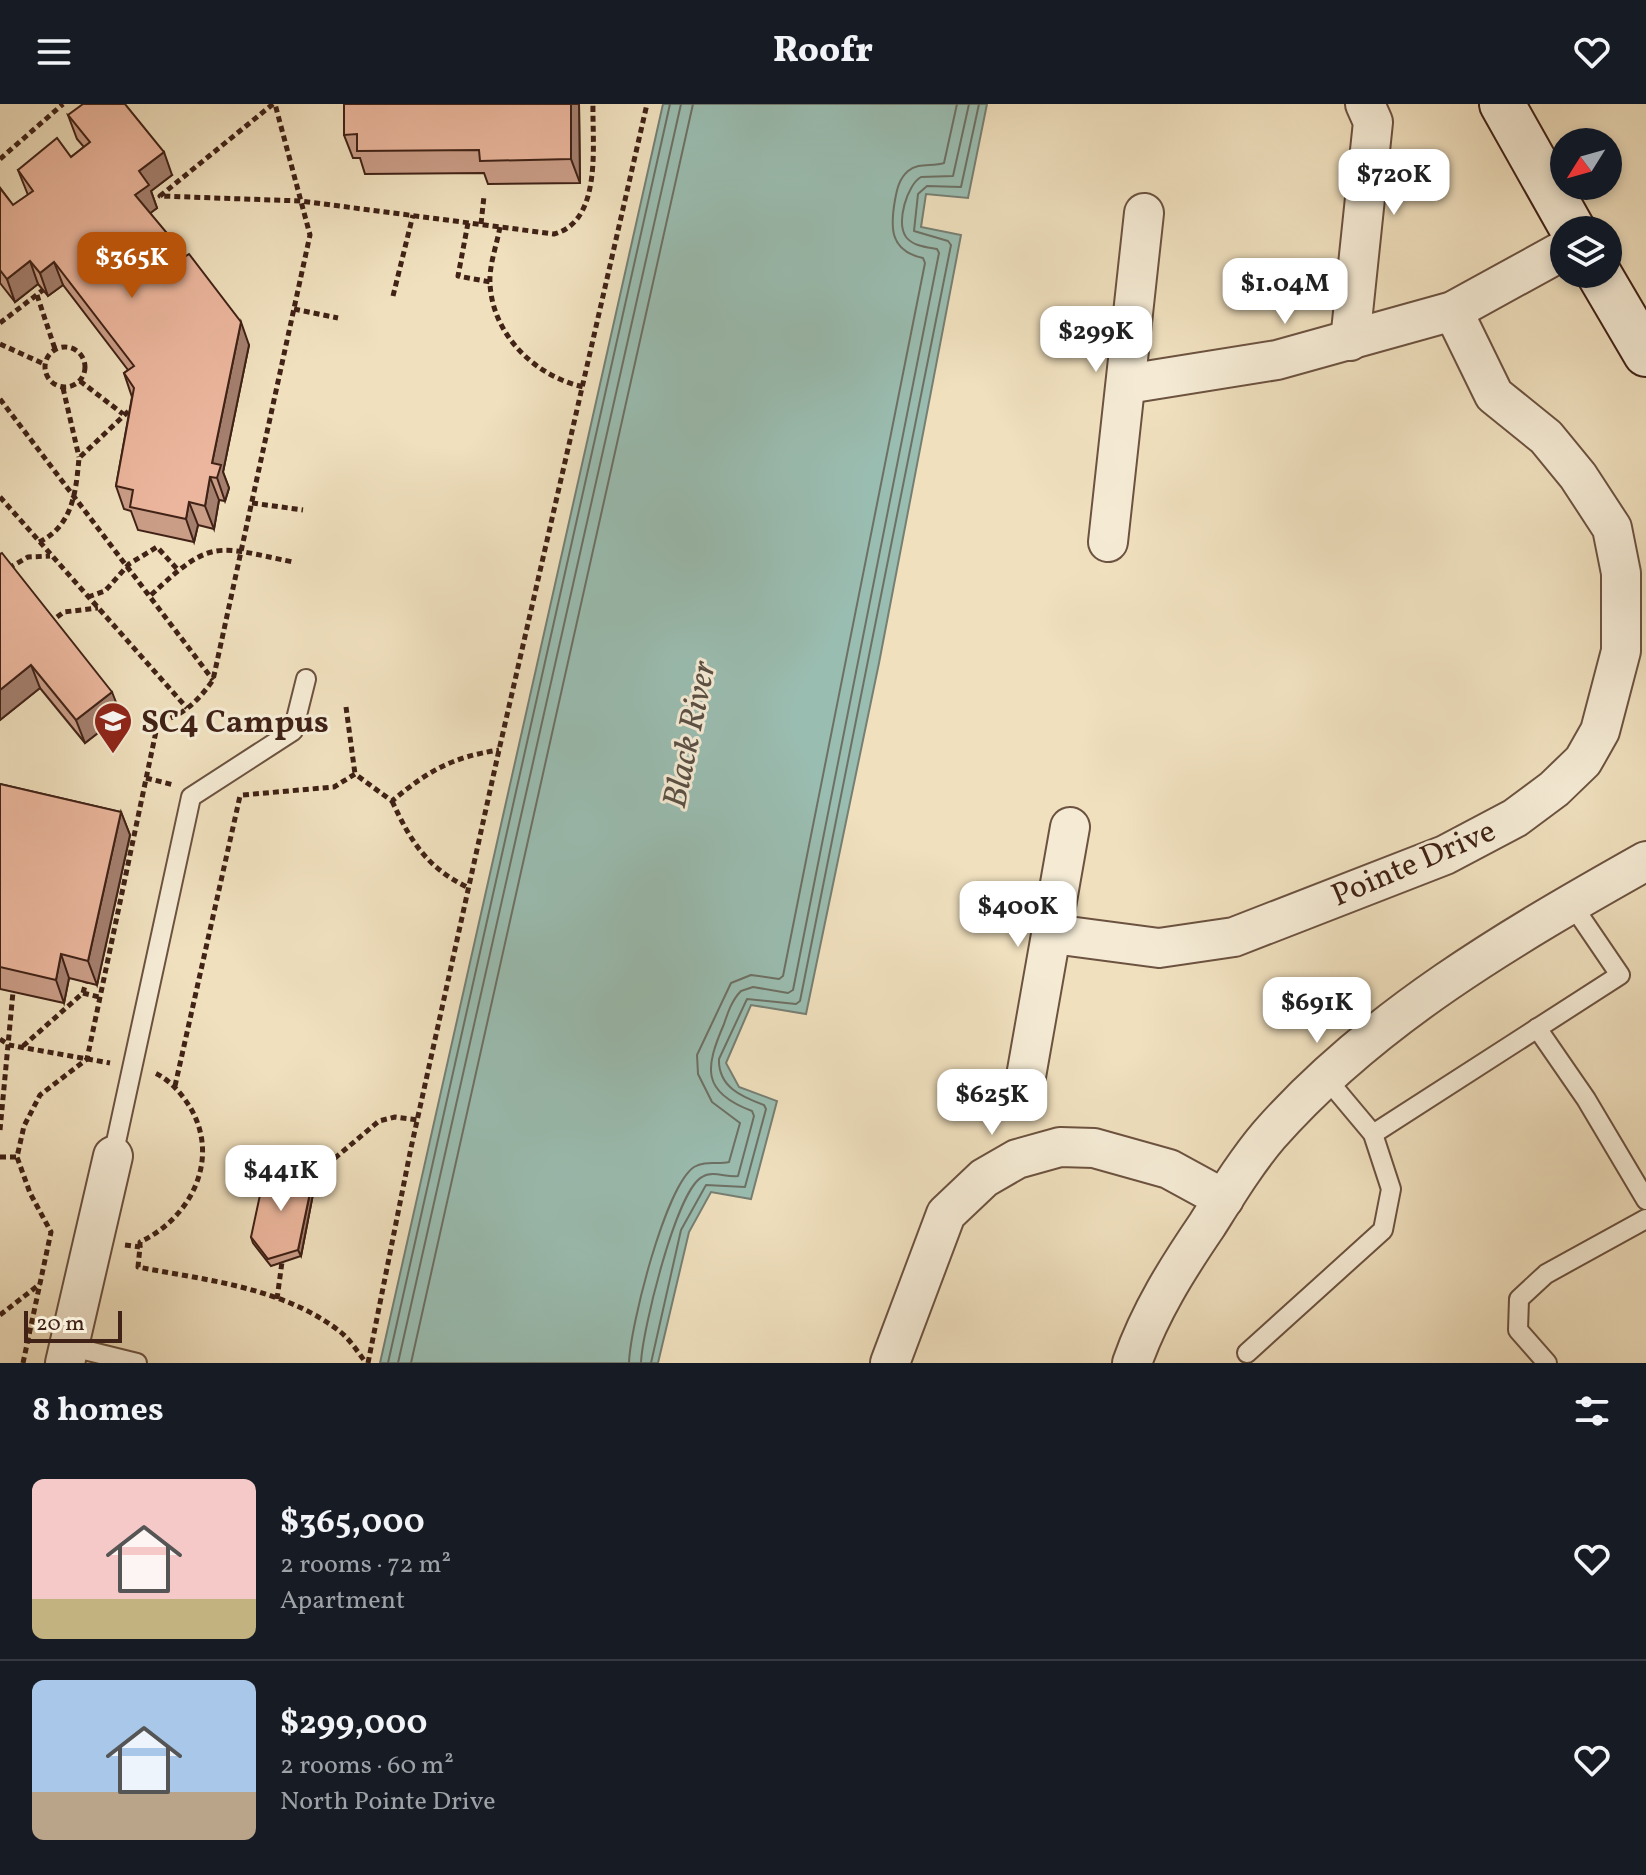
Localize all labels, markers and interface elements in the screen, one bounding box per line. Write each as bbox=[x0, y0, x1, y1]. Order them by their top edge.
text: Roofr bbox=[773, 27, 873, 77]
icon: menu bbox=[32, 30, 76, 74]
icon: heart bbox=[1570, 30, 1614, 74]
north arrow bbox=[1550, 128, 1622, 200]
map controls bbox=[1550, 128, 1622, 288]
pin: $720K bbox=[1338, 149, 1450, 217]
text: $720K bbox=[1357, 157, 1431, 193]
button: layers bbox=[1550, 216, 1622, 288]
pin: $365K bbox=[76, 232, 188, 300]
text: $365K bbox=[95, 240, 169, 276]
pin: $1.04M bbox=[1220, 258, 1350, 326]
text: $1.04M bbox=[1241, 266, 1329, 302]
pin: $299K bbox=[1040, 306, 1152, 374]
text: $299K bbox=[1058, 314, 1134, 350]
water label: Black River bbox=[653, 657, 730, 813]
school or university icon: SC4 Campus bbox=[92, 700, 134, 755]
place label: SC4 Campus bbox=[141, 702, 329, 746]
street label: Pointe Drive bbox=[1325, 810, 1503, 919]
pin: $400K bbox=[962, 881, 1074, 949]
text: $400K bbox=[978, 889, 1058, 925]
pin: $691K bbox=[1261, 977, 1373, 1045]
text: $691K bbox=[1281, 985, 1353, 1021]
pin: $625K bbox=[936, 1069, 1048, 1137]
text: $625K bbox=[955, 1077, 1029, 1113]
pin: $441K bbox=[225, 1145, 337, 1213]
text: $441K bbox=[243, 1153, 319, 1189]
scale bar bbox=[24, 1307, 122, 1343]
text: 20 m bbox=[36, 1309, 85, 1340]
text: 8 homes bbox=[32, 1388, 164, 1435]
icon: filters bbox=[1570, 1389, 1614, 1433]
text: $365,000 bbox=[280, 1500, 425, 1547]
icon: home bbox=[96, 1511, 192, 1607]
icon: heart bbox=[1570, 1537, 1614, 1581]
text: 2 rooms · 72 m² bbox=[280, 1547, 451, 1583]
text: Apartment bbox=[280, 1583, 405, 1619]
text: $299,000 bbox=[280, 1701, 428, 1748]
icon: home bbox=[96, 1712, 192, 1808]
icon: heart bbox=[1570, 1738, 1614, 1782]
text: 2 rooms · 60 m² bbox=[280, 1748, 454, 1784]
text: North Pointe Drive bbox=[280, 1784, 496, 1820]

